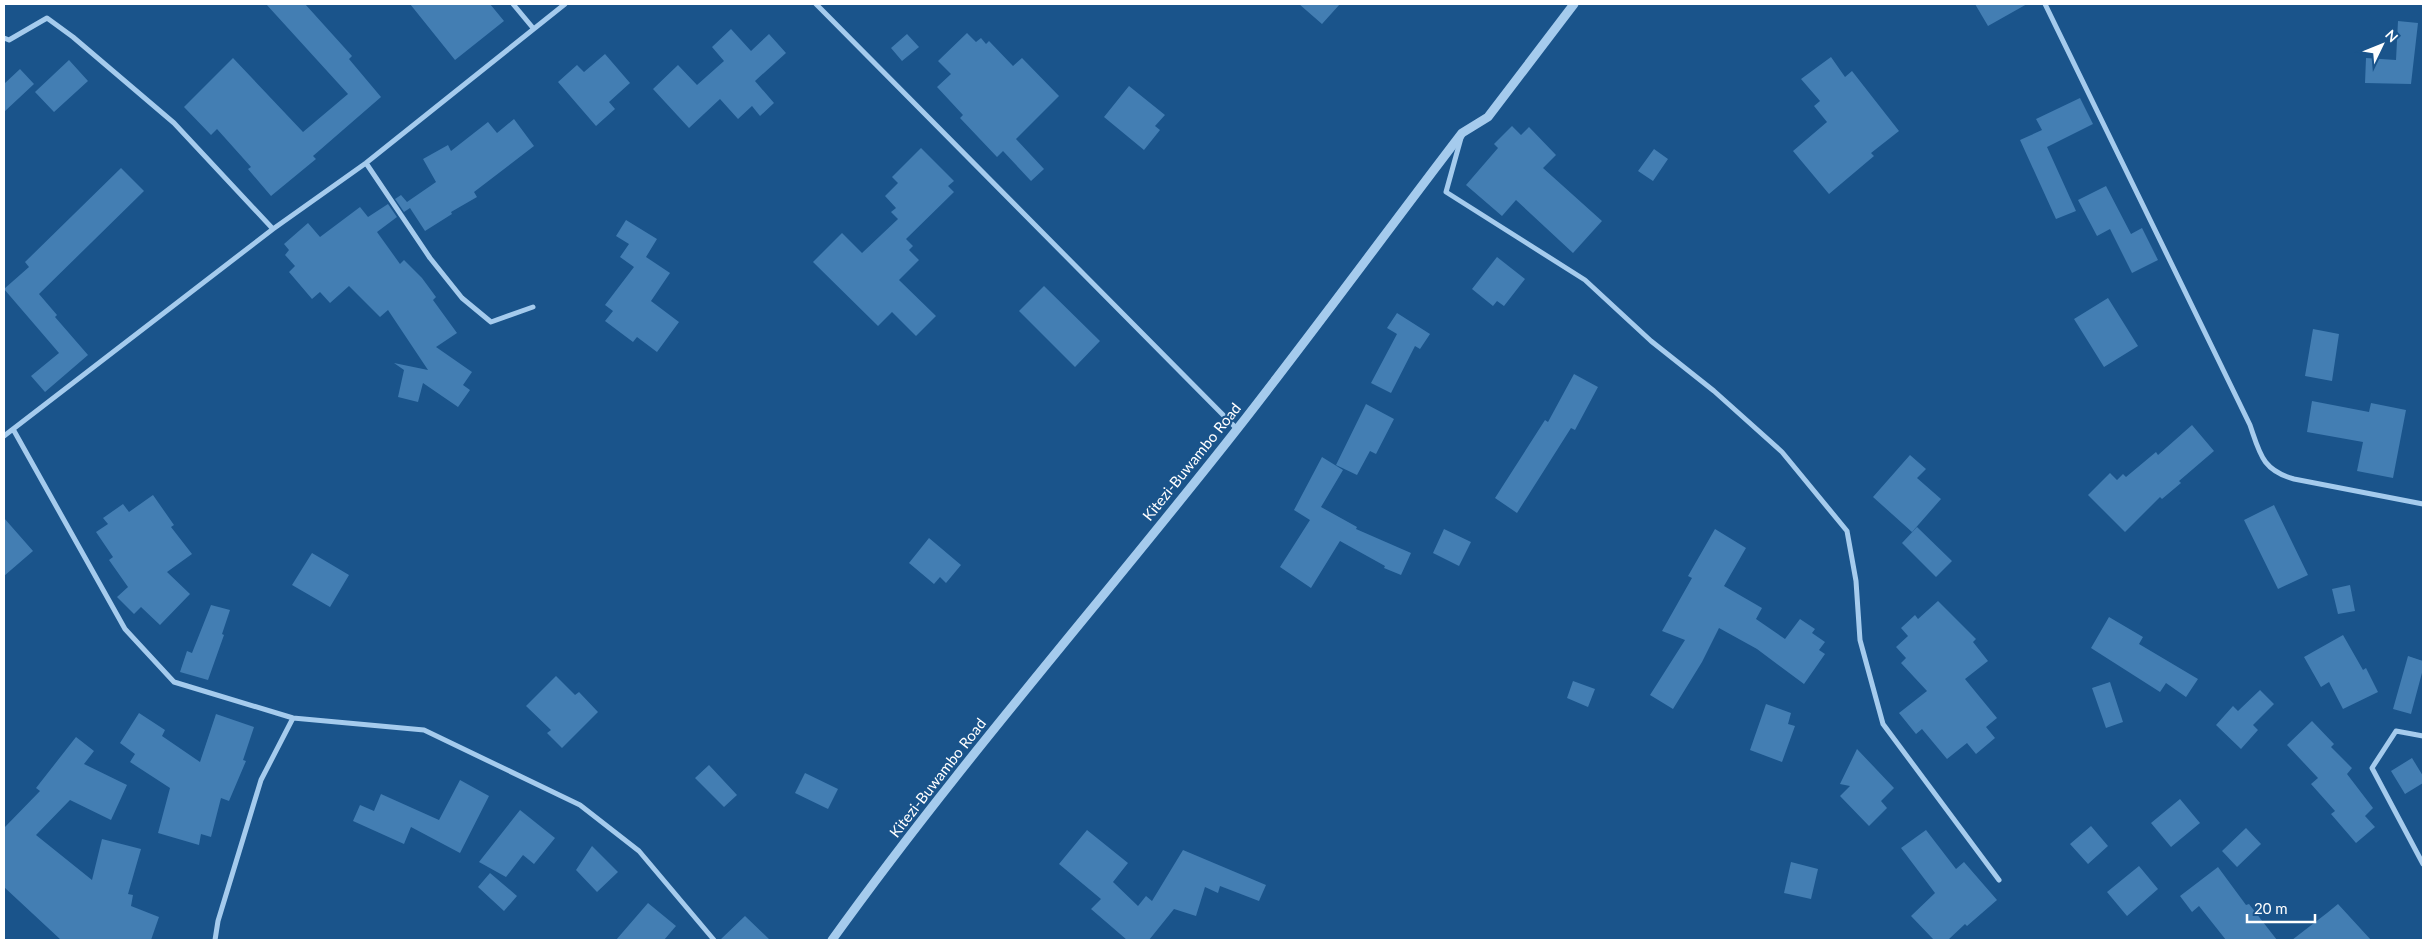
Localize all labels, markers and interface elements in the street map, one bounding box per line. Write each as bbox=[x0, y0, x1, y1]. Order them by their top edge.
north arrow bbox=[2357, 20, 2407, 70]
text: N bbox=[2382, 26, 2402, 46]
street label: Kitezi-Buwambo Road bbox=[1138, 399, 1244, 524]
street label: Kitezi-Buwambo Road bbox=[885, 714, 989, 841]
scale bar bbox=[2247, 892, 2314, 924]
text: 20 m bbox=[2254, 899, 2288, 917]

